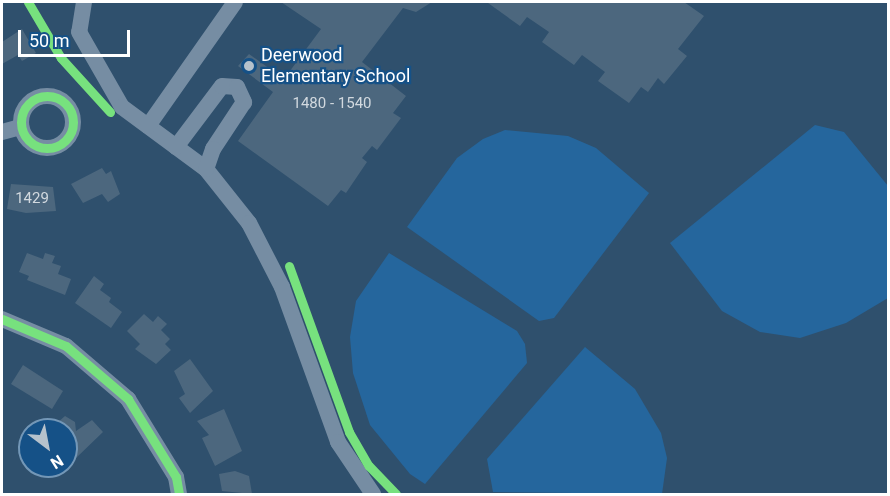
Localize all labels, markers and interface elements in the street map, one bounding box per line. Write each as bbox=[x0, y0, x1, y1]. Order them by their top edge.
scale bar bbox=[21, 18, 134, 56]
text: 50 m bbox=[29, 30, 69, 51]
place label: Deerwood Elementary School bbox=[261, 45, 410, 88]
marker: Deerwood Elementary School bbox=[242, 59, 256, 73]
house number: 1480 - 1540 bbox=[292, 95, 372, 113]
house number: 1429 bbox=[15, 190, 49, 208]
north arrow bbox=[18, 418, 78, 478]
text: N bbox=[47, 451, 67, 473]

